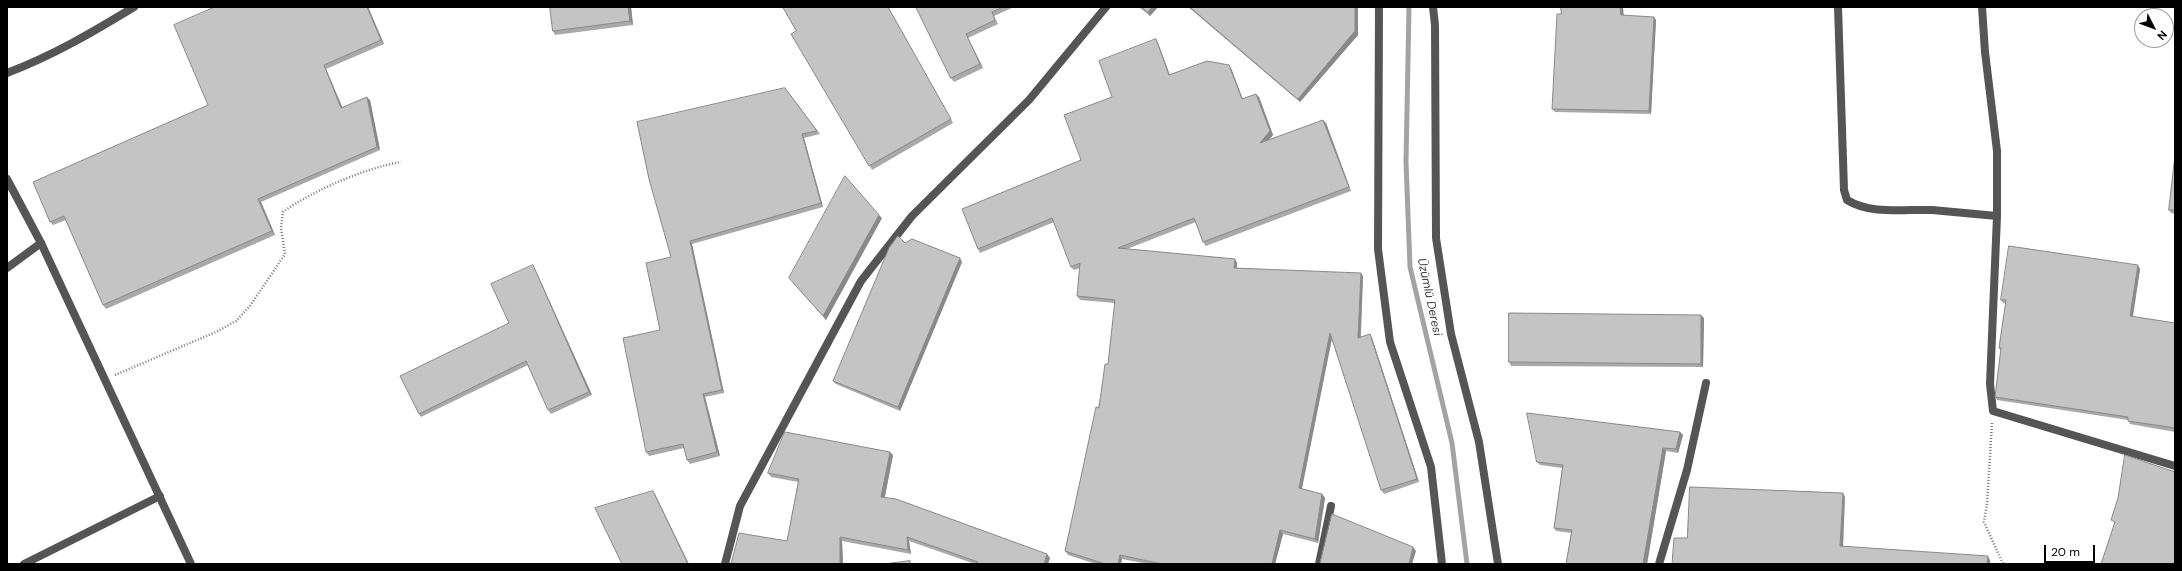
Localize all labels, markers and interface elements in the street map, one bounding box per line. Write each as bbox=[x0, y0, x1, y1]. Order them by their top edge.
north arrow bbox=[2134, 8, 2174, 48]
text: N bbox=[2154, 28, 2170, 43]
water label: Üzümlü Deresi bbox=[1414, 257, 1444, 337]
scale bar bbox=[2046, 537, 2097, 563]
text: 20 m bbox=[2051, 544, 2080, 560]

